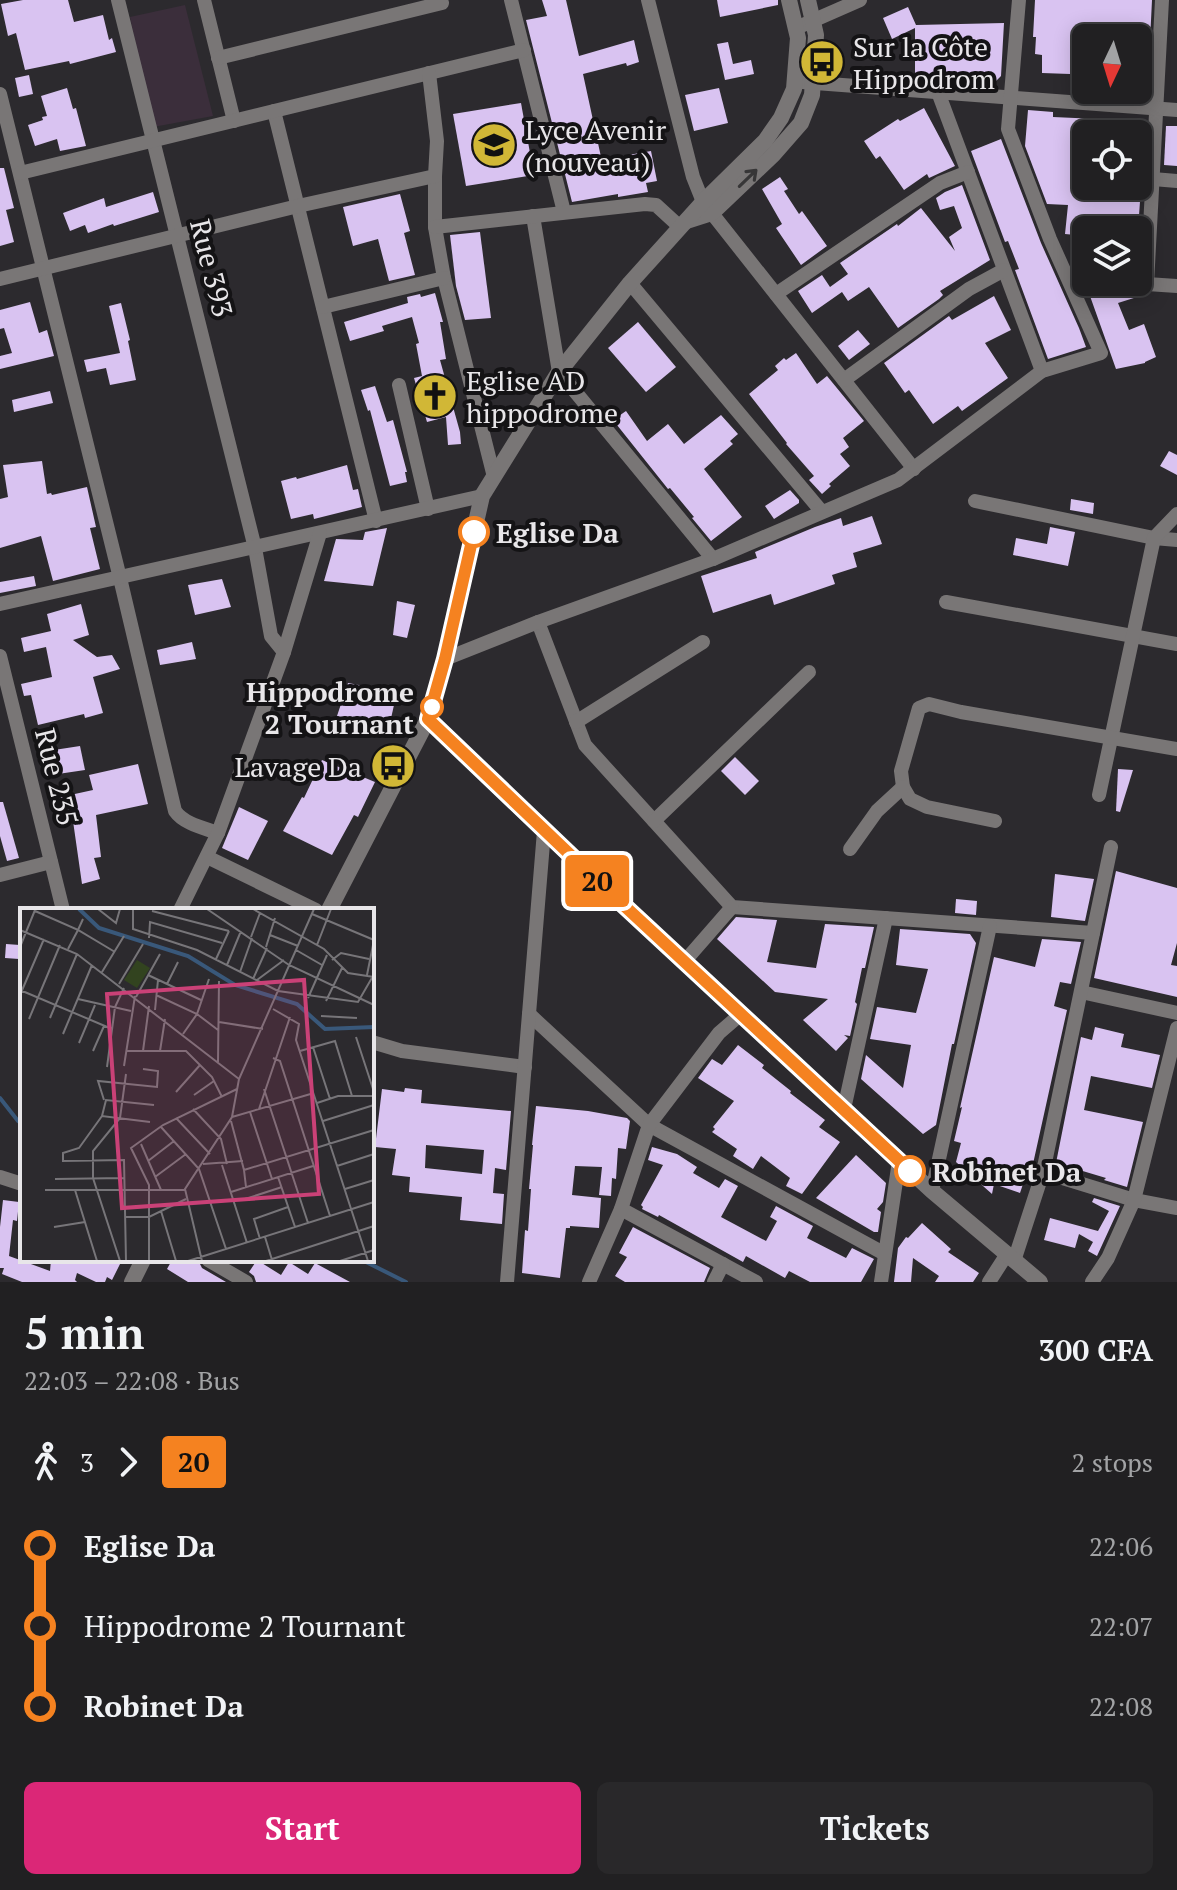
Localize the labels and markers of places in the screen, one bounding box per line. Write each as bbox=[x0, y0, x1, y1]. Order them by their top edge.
place label: Sur la Côte Hippodrom bbox=[853, 28, 995, 97]
bus stop icon: Sur la Côte Hippodrom bbox=[798, 38, 846, 86]
place label: Lyce Avenir (nouveau) bbox=[525, 111, 667, 180]
school or university icon: Lyce Avenir (nouveau) bbox=[470, 121, 518, 169]
place label: Eglise AD hippodrome bbox=[466, 362, 618, 431]
church icon: Eglise AD hippodrome bbox=[411, 372, 459, 420]
place label: Eglise Da bbox=[496, 514, 619, 551]
marker: Eglise Da bbox=[459, 517, 489, 547]
place label: Hippodrome 2 Tournant bbox=[246, 673, 414, 742]
marker: Hippodrome 2 Tournant bbox=[421, 696, 443, 718]
bus stop icon: Lavage Da bbox=[369, 742, 417, 790]
place label: Lavage Da bbox=[235, 748, 362, 785]
place label: Robinet Da bbox=[932, 1153, 1082, 1190]
marker: Robinet Da bbox=[895, 1156, 925, 1186]

